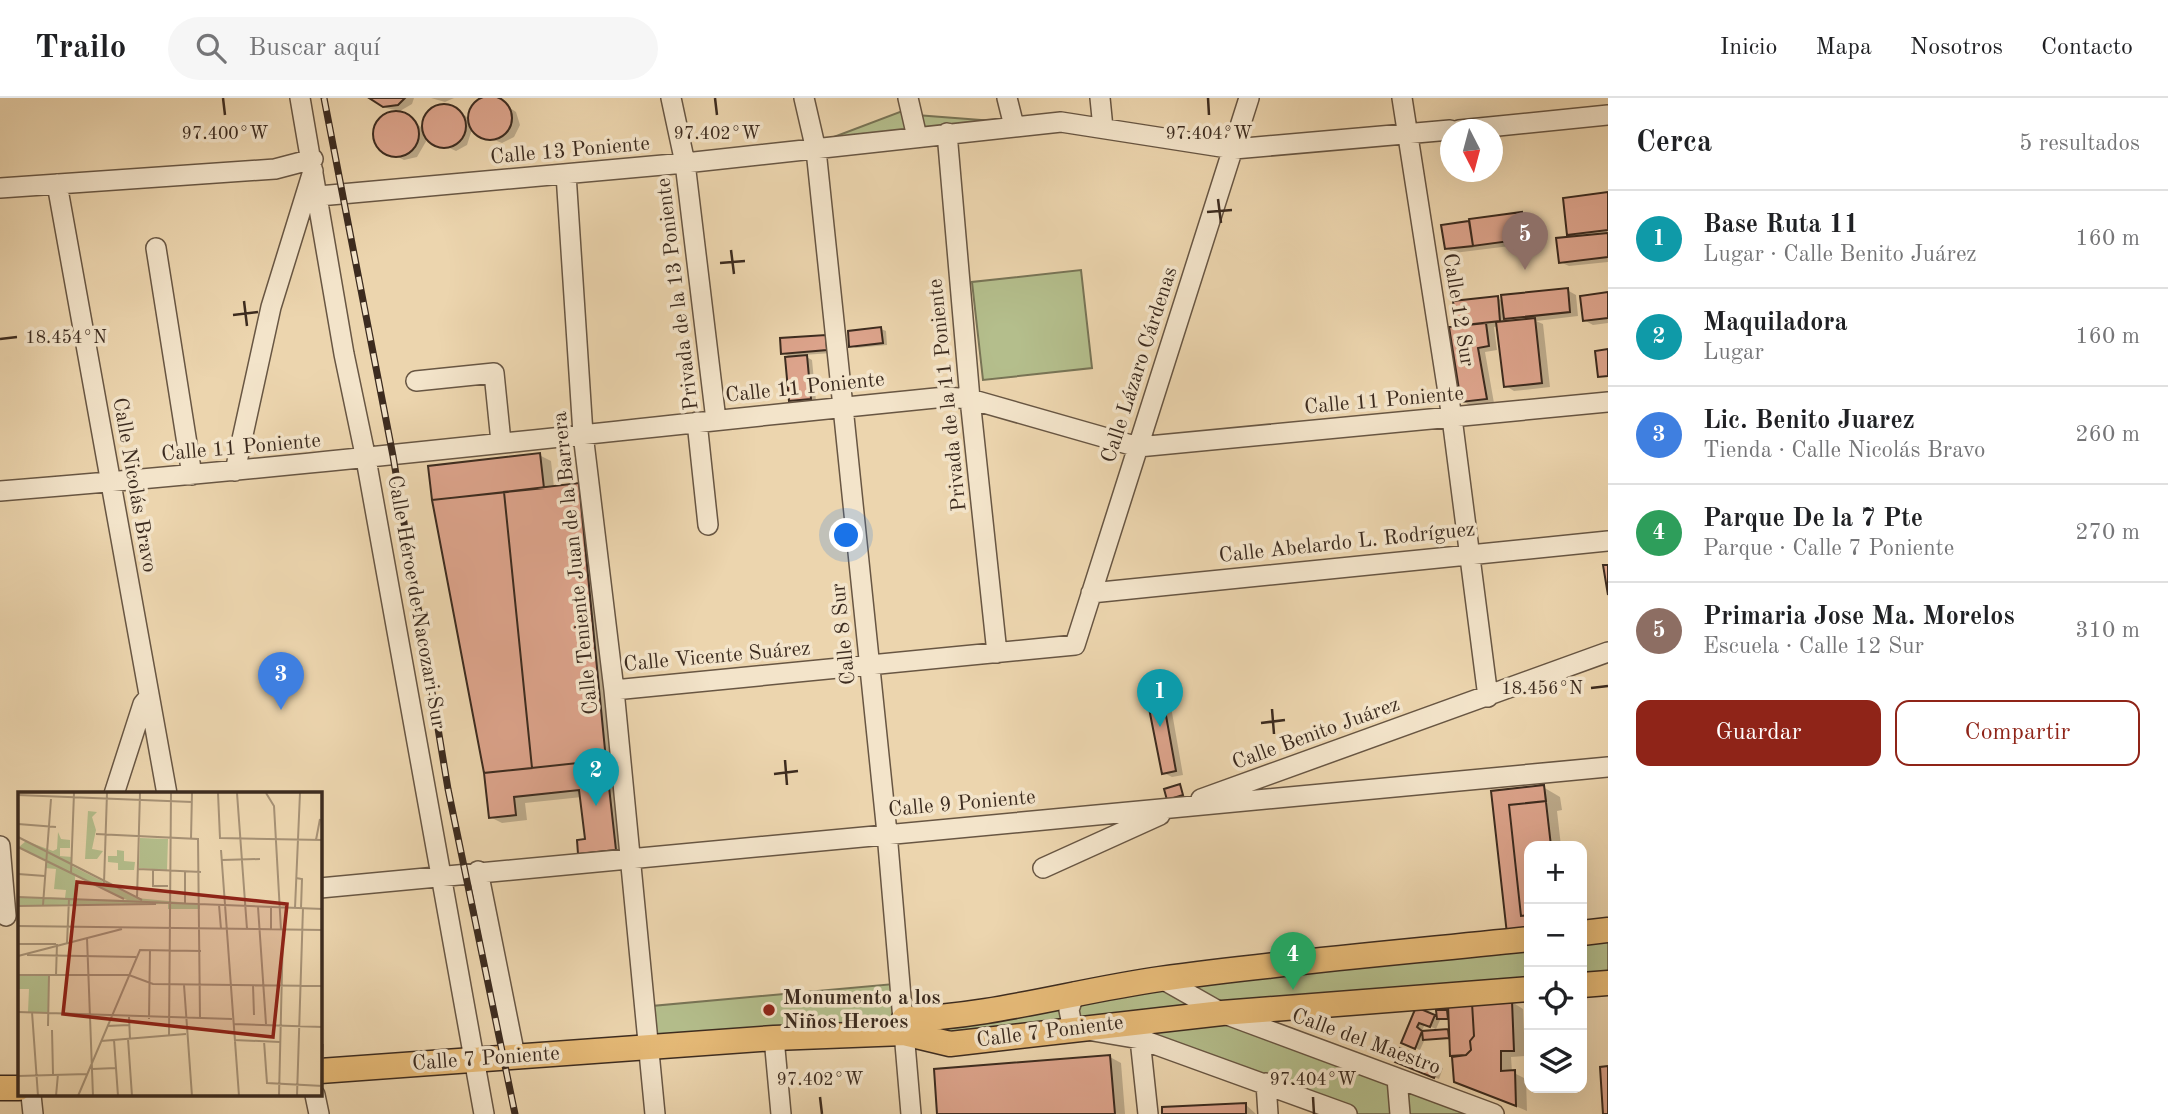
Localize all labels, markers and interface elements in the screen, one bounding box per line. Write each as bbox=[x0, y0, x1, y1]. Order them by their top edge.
search box bbox=[168, 17, 658, 80]
icon: search bbox=[192, 29, 230, 67]
text: Trailo bbox=[35, 32, 126, 65]
text: Buscar aquí bbox=[248, 35, 380, 61]
text: Inicio bbox=[1720, 36, 1778, 60]
text: Mapa bbox=[1816, 36, 1872, 60]
text: Nosotros bbox=[1910, 36, 2003, 60]
text: Contacto bbox=[2041, 36, 2133, 60]
north arrow bbox=[1440, 119, 1503, 182]
text: 97.400°W bbox=[182, 125, 268, 143]
text: 97.402°W bbox=[674, 125, 760, 143]
text: 97.404°W bbox=[1166, 125, 1252, 143]
text: Cerca bbox=[1636, 128, 1712, 158]
text: 5 resultados bbox=[2019, 132, 2140, 155]
street label: Calle 13 Poniente bbox=[489, 134, 651, 168]
street label: Privada de la 13 Poniente bbox=[653, 177, 703, 411]
pin: 5 bbox=[1502, 212, 1548, 270]
text: Base Ruta 11 bbox=[1703, 212, 1859, 238]
text: 1 bbox=[1652, 227, 1666, 250]
text: 160 m bbox=[2075, 227, 2140, 250]
text: Lugar · Calle Benito Juárez bbox=[1703, 243, 1977, 266]
street label: Calle 12 Sur bbox=[1439, 252, 1477, 369]
street label: Calle Lázaro Cárdenas bbox=[1098, 264, 1182, 466]
street label: Privada de la 11 Poniente bbox=[925, 278, 971, 512]
text: Maquiladora bbox=[1703, 310, 1848, 336]
text: 2 bbox=[1652, 325, 1666, 348]
text: 160 m bbox=[2075, 325, 2140, 348]
text: 18.454°N bbox=[25, 329, 107, 347]
text: Lugar bbox=[1703, 341, 1764, 364]
street label: Calle 11 Poniente bbox=[724, 369, 886, 407]
street label: Calle 11 Poniente bbox=[1303, 384, 1465, 418]
street label: Calle Nicolás Bravo bbox=[108, 396, 160, 574]
text: Lic. Benito Juarez bbox=[1703, 408, 1915, 434]
street label: Calle Teniente Juan de la Barrera bbox=[550, 410, 602, 716]
text: 3 bbox=[1652, 423, 1666, 446]
text: 260 m bbox=[2075, 423, 2140, 446]
street label: Calle 11 Poniente bbox=[160, 431, 322, 465]
text: Tienda · Calle Nicolás Bravo bbox=[1703, 439, 1985, 462]
street label: Calle Héroe de Nacozari Sur bbox=[383, 473, 449, 731]
text: Parque De la 7 Pte bbox=[1703, 506, 1923, 532]
your location bbox=[829, 518, 863, 552]
street label: Calle Abelardo L. Rodríguez bbox=[1218, 519, 1476, 567]
text: 4 bbox=[1652, 521, 1666, 544]
text: 270 m bbox=[2075, 521, 2140, 544]
text: Parque · Calle 7 Poniente bbox=[1703, 537, 1954, 560]
street label: Calle 8 Sur bbox=[828, 582, 860, 686]
text: Primaria Jose Ma. Morelos bbox=[1703, 604, 2015, 630]
text: 5 bbox=[1652, 619, 1666, 642]
text: 310 m bbox=[2075, 619, 2140, 642]
text: Escuela · Calle 12 Sur bbox=[1703, 635, 1924, 658]
street label: Calle Vicente Suárez bbox=[623, 638, 811, 676]
pin: 3 bbox=[258, 652, 304, 710]
pin: 1 bbox=[1137, 669, 1183, 727]
text: 18.456°N bbox=[1501, 680, 1583, 698]
street label: Calle Benito Juárez bbox=[1229, 694, 1403, 774]
button: Guardar bbox=[1636, 700, 1881, 766]
button: Compartir bbox=[1895, 700, 2140, 766]
pin: 2 bbox=[573, 748, 619, 806]
street label: Calle 9 Poniente bbox=[887, 787, 1037, 821]
inset map bbox=[18, 792, 322, 1096]
map controls bbox=[1524, 841, 1587, 1093]
button: + bbox=[1524, 841, 1587, 904]
button: − bbox=[1524, 904, 1587, 967]
pin: 4 bbox=[1270, 932, 1316, 990]
button: locate bbox=[1524, 967, 1587, 1030]
place label: Monumento a los Niños Heroes bbox=[783, 988, 941, 1033]
marker: Monumento a los Niños Heroes bbox=[761, 1002, 777, 1018]
street label: Calle del Maestro bbox=[1289, 1005, 1443, 1079]
street label: Calle 7 Poniente bbox=[975, 1013, 1125, 1051]
button: layers bbox=[1524, 1030, 1587, 1093]
street label: Calle 7 Poniente bbox=[411, 1043, 561, 1075]
text: 97.402°W bbox=[777, 1071, 863, 1089]
text: 97.404°W bbox=[1270, 1071, 1356, 1089]

